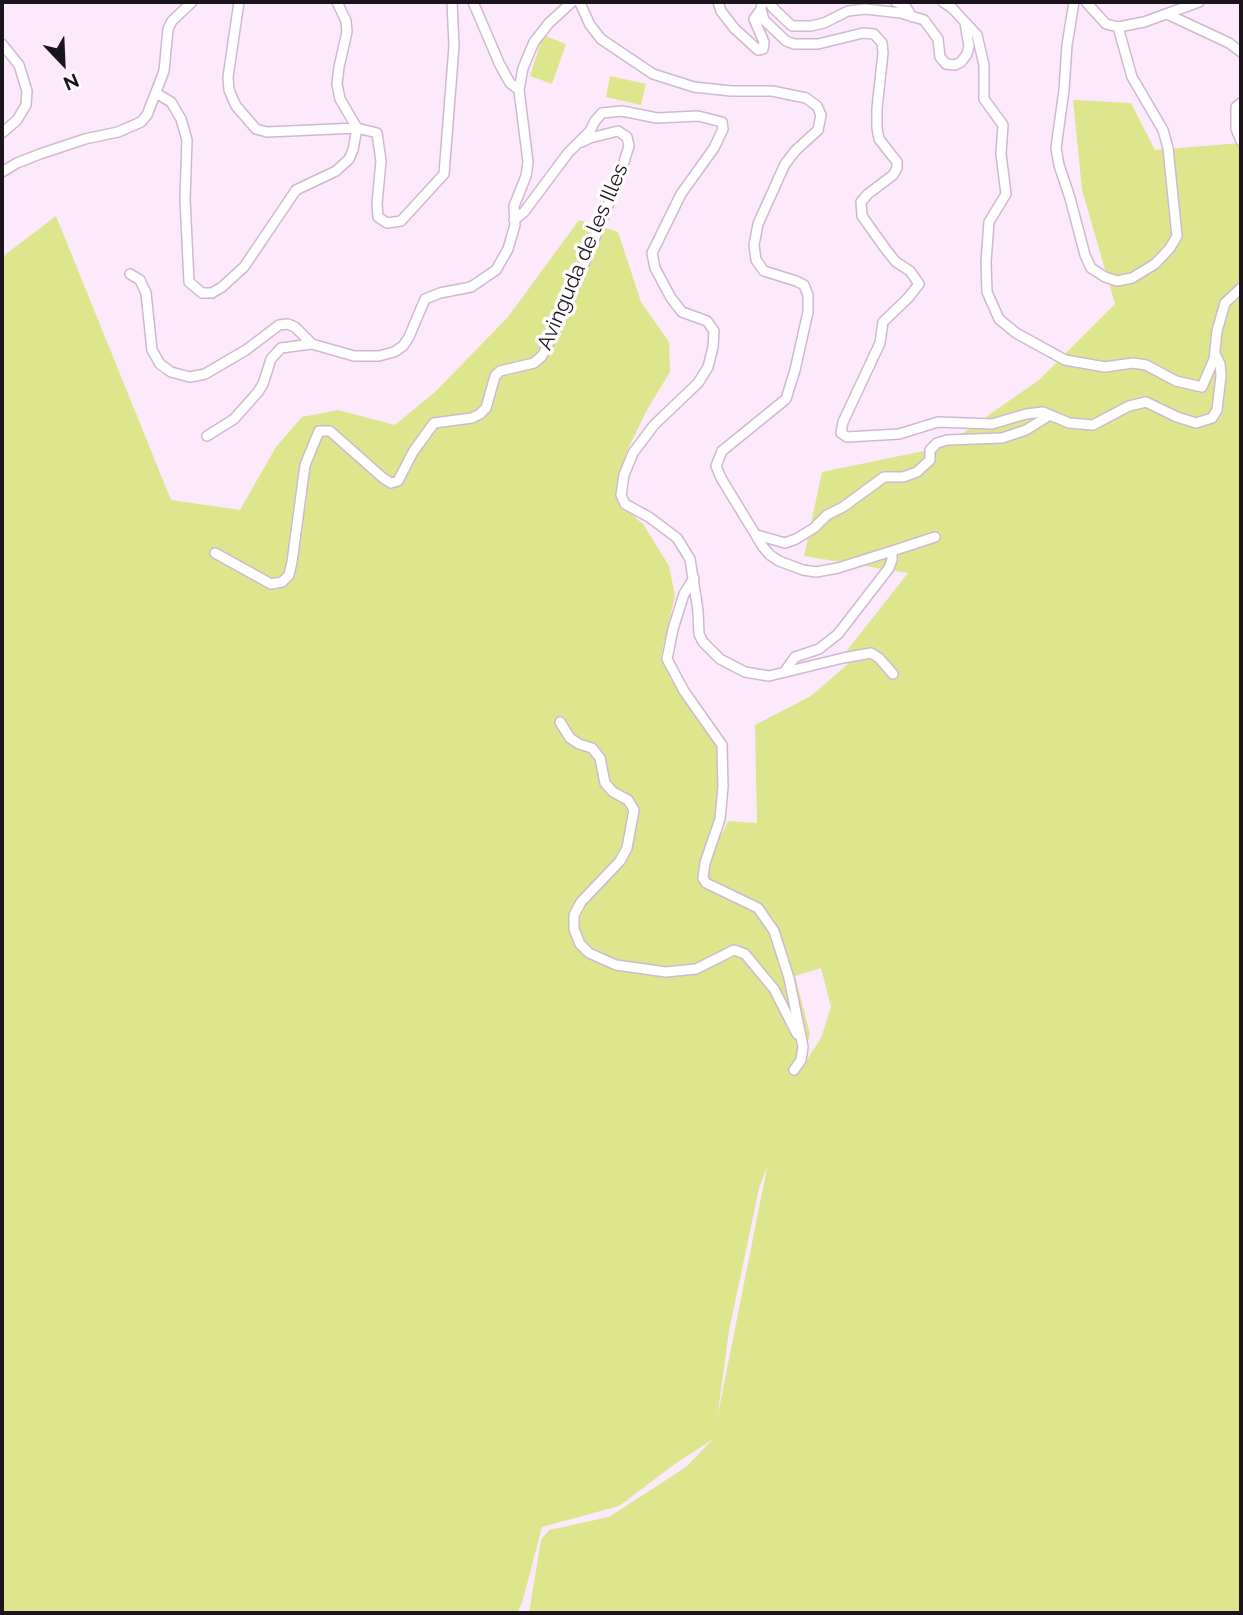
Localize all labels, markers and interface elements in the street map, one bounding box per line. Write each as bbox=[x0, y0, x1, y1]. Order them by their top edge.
north arrow bbox=[28, 28, 98, 98]
text: N bbox=[60, 69, 82, 95]
street label: Avinguda de les Illes bbox=[532, 160, 634, 354]

